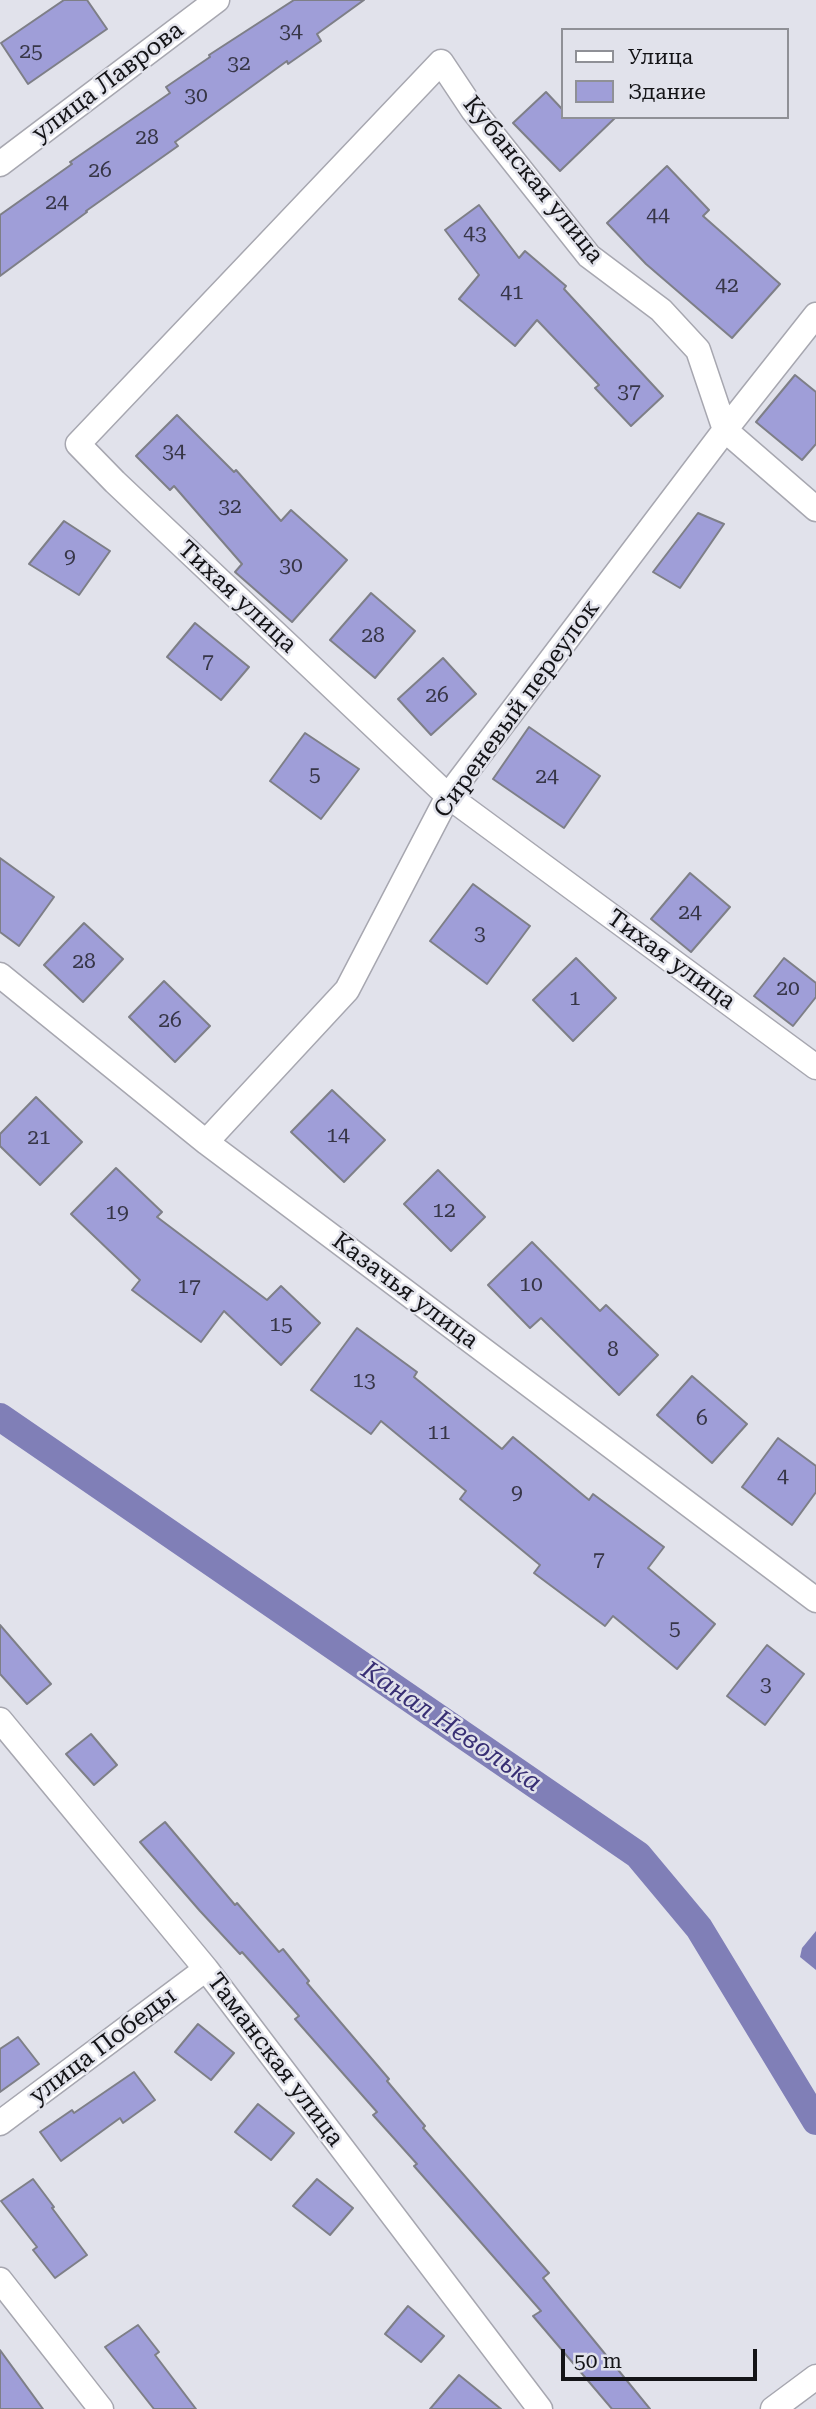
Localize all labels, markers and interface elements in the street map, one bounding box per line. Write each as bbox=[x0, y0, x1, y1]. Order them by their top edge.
street label: улица Лаврова bbox=[27, 16, 189, 148]
house number: 34 bbox=[279, 19, 303, 45]
legend bbox=[560, 28, 788, 119]
house number: 25 bbox=[19, 39, 43, 65]
text: Улица bbox=[628, 45, 693, 69]
house number: 32 bbox=[227, 51, 251, 77]
text: Здание bbox=[628, 80, 706, 104]
house number: 30 bbox=[184, 83, 208, 109]
street label: Кубанская улица bbox=[457, 90, 609, 270]
house number: 28 bbox=[135, 125, 159, 151]
house number: 26 bbox=[88, 158, 112, 184]
house number: 24 bbox=[45, 190, 69, 216]
house number: 44 bbox=[646, 203, 670, 229]
house number: 43 bbox=[463, 221, 487, 247]
house number: 42 bbox=[715, 273, 739, 299]
house number: 41 bbox=[500, 280, 524, 306]
house number: 37 bbox=[617, 379, 641, 405]
house number: 34 bbox=[162, 439, 186, 465]
house number: 32 bbox=[218, 494, 242, 520]
street label: Тихая улица bbox=[172, 535, 302, 659]
house number: 9 bbox=[64, 544, 76, 570]
house number: 30 bbox=[279, 553, 303, 579]
street label: Сиреневый переулок bbox=[428, 594, 606, 824]
house number: 28 bbox=[361, 623, 385, 649]
house number: 7 bbox=[202, 649, 214, 675]
house number: 26 bbox=[425, 683, 449, 709]
house number: 5 bbox=[309, 762, 321, 788]
house number: 24 bbox=[535, 764, 559, 790]
house number: 24 bbox=[678, 900, 702, 926]
street label: Тихая улица bbox=[601, 904, 741, 1016]
house number: 3 bbox=[474, 921, 486, 947]
house number: 28 bbox=[72, 949, 96, 975]
house number: 20 bbox=[776, 976, 800, 1002]
house number: 1 bbox=[569, 986, 581, 1012]
house number: 26 bbox=[158, 1008, 182, 1034]
house number: 14 bbox=[326, 1123, 350, 1149]
house number: 21 bbox=[27, 1125, 51, 1151]
house number: 12 bbox=[432, 1198, 456, 1224]
house number: 19 bbox=[105, 1200, 129, 1226]
street label: Казачья улица bbox=[326, 1227, 484, 1355]
house number: 10 bbox=[519, 1272, 543, 1298]
house number: 17 bbox=[177, 1274, 201, 1300]
house number: 15 bbox=[269, 1312, 293, 1338]
house number: 8 bbox=[607, 1337, 619, 1363]
house number: 13 bbox=[352, 1368, 376, 1394]
house number: 6 bbox=[696, 1406, 708, 1432]
house number: 11 bbox=[427, 1420, 451, 1446]
house number: 4 bbox=[777, 1464, 789, 1490]
house number: 9 bbox=[511, 1480, 523, 1506]
house number: 7 bbox=[593, 1547, 605, 1573]
house number: 5 bbox=[669, 1616, 681, 1642]
water label: Канал Неволька bbox=[355, 1655, 547, 1799]
house number: 3 bbox=[760, 1672, 772, 1698]
street label: Таманская улица bbox=[200, 1968, 350, 2152]
street label: улица Победы bbox=[24, 1981, 182, 2111]
scale bar bbox=[564, 2336, 760, 2380]
text: 50 m bbox=[574, 2349, 622, 2373]

